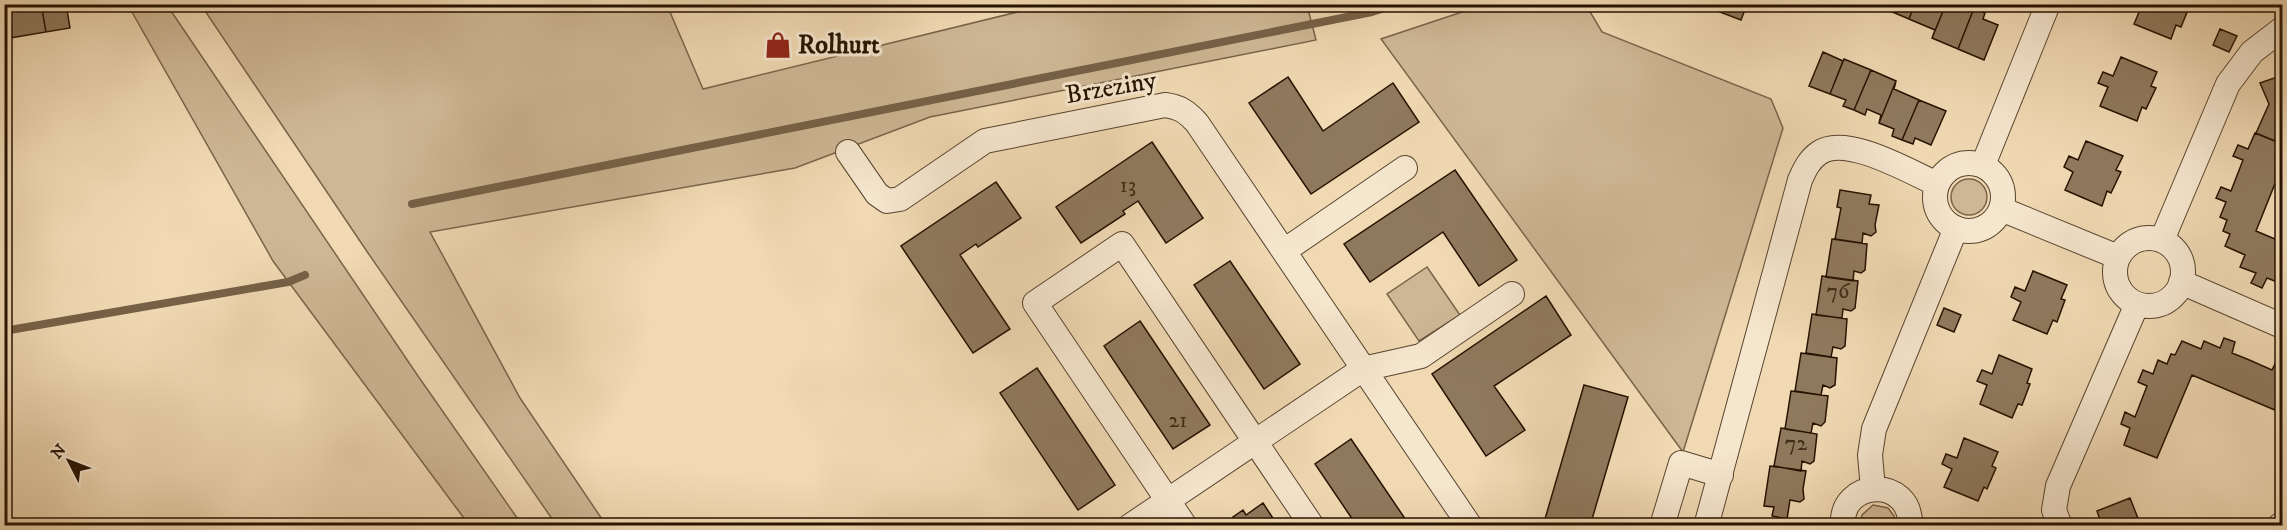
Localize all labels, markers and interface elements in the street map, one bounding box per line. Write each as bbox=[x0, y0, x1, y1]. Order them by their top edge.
place label: Rolhurt bbox=[798, 29, 880, 62]
shop icon: Rolhurt bbox=[763, 30, 793, 60]
street label: Brzeziny bbox=[1063, 64, 1160, 112]
house number: 13 bbox=[1120, 172, 1136, 199]
house number: 76 bbox=[1827, 278, 1851, 305]
house number: 21 bbox=[1169, 407, 1187, 434]
house number: 72 bbox=[1785, 430, 1807, 457]
north arrow bbox=[39, 431, 99, 491]
text: N bbox=[47, 440, 70, 463]

